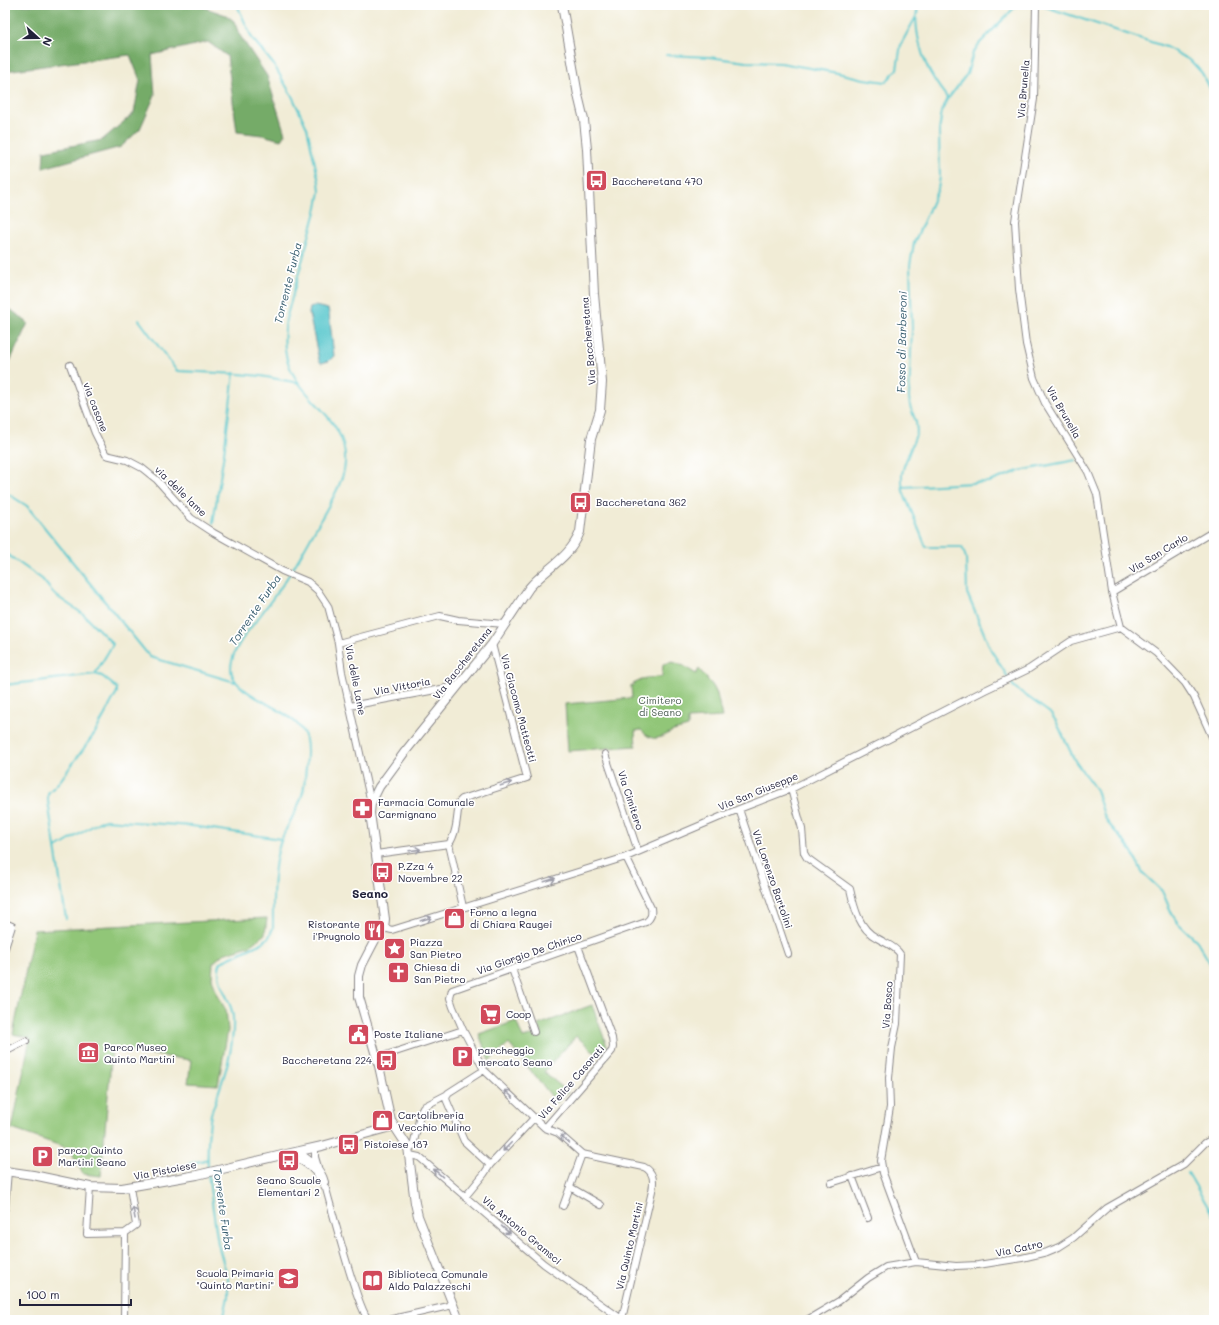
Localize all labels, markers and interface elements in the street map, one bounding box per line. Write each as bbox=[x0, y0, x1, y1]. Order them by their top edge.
north arrow bbox=[18, 18, 58, 58]
text: N bbox=[39, 35, 56, 48]
street label: Via Brunella bbox=[1013, 59, 1033, 119]
bus stop icon: Baccheretana 470 bbox=[583, 168, 609, 194]
place label: Baccheretana 470 bbox=[612, 174, 702, 188]
water label: Torrente Furba bbox=[270, 241, 305, 325]
water label: Fosso di Barberoni bbox=[893, 290, 910, 393]
street label: Via Baccheretana bbox=[577, 296, 599, 386]
street label: via casone bbox=[80, 380, 112, 434]
street label: Via Brunella bbox=[1043, 383, 1085, 441]
street label: via delle lame bbox=[152, 462, 210, 520]
bus stop icon: Baccheretana 362 bbox=[568, 489, 594, 515]
place label: Baccheretana 362 bbox=[596, 495, 686, 509]
street label: Via San Carlo bbox=[1126, 530, 1190, 576]
water label: Torrente Furba bbox=[225, 571, 284, 648]
street label: Via Baccheretana bbox=[429, 624, 495, 702]
street label: Via delle Lame bbox=[342, 644, 370, 716]
street label: Via Giacomo Matteotti bbox=[498, 652, 540, 764]
street label: Via Vittoria bbox=[372, 674, 432, 698]
park label: Cimitero di Seano bbox=[639, 693, 681, 719]
street label: Via Cimitero bbox=[615, 768, 647, 832]
street label: Via San Giuseppe bbox=[716, 769, 800, 813]
one-way arrow bbox=[500, 780, 513, 787]
pharmacy icon: Farmacia Comunale Carmignano bbox=[349, 795, 375, 821]
place label: Farmacia Comunale Carmignano bbox=[378, 795, 474, 821]
street label: Via Lorenzo Bartolini bbox=[750, 828, 796, 930]
one-way arrow bbox=[408, 846, 421, 853]
bus stop icon: P.Zza 4 Novembre 22 bbox=[370, 859, 396, 885]
place label: P.Zza 4 Novembre 22 bbox=[398, 859, 463, 885]
one-way arrow bbox=[544, 876, 556, 884]
district label: Seano bbox=[352, 885, 388, 901]
shop icon: Forno a legna di Chiara Raugei bbox=[442, 905, 468, 931]
place label: Forno a legna di Chiara Raugei bbox=[470, 905, 552, 931]
one-way arrow bbox=[419, 915, 432, 922]
place label: Ristorante i'Prugnolo bbox=[308, 917, 360, 943]
restaurant icon: Ristorante i'Prugnolo bbox=[362, 917, 388, 943]
street label: Via Giorgio De Chirico bbox=[475, 928, 583, 978]
place icon: Piazza San Pietro bbox=[382, 935, 408, 961]
place label: Piazza San Pietro bbox=[410, 935, 461, 961]
church icon: Chiesa di San Pietro bbox=[385, 960, 411, 986]
place label: Chiesa di San Pietro bbox=[414, 960, 465, 986]
street label: Via Bosco bbox=[878, 981, 896, 1029]
supermarket icon: Coop bbox=[477, 1001, 503, 1027]
place label: Coop bbox=[506, 1007, 531, 1021]
public building icon: Poste Italiane bbox=[346, 1021, 372, 1047]
place label: Poste Italiane bbox=[374, 1027, 443, 1041]
museum icon: Parco Museo Quinto Martini bbox=[75, 1040, 101, 1066]
place label: Parco Museo Quinto Martini bbox=[104, 1040, 175, 1066]
street label: Via Felice Casorati bbox=[535, 1042, 607, 1122]
parking icon: parcheggio mercato Seano bbox=[449, 1043, 475, 1069]
place label: parcheggio mercato Seano bbox=[478, 1043, 552, 1069]
bus stop icon: Baccheretana 224 bbox=[374, 1047, 400, 1073]
place label: Baccheretana 224 bbox=[282, 1053, 372, 1067]
one-way arrow bbox=[504, 1089, 514, 1099]
shop icon: Cartolibreria Vecchio Mulino bbox=[369, 1108, 395, 1134]
place label: Cartolibreria Vecchio Mulino bbox=[398, 1108, 471, 1134]
bus stop icon: Pistoiese 187 bbox=[336, 1131, 362, 1157]
one-way arrow bbox=[559, 1135, 570, 1144]
place label: Pistoiese 187 bbox=[364, 1137, 428, 1151]
one-way arrow bbox=[503, 1142, 512, 1152]
parking icon: parco Quinto Martini Seano bbox=[30, 1143, 56, 1169]
place label: parco Quinto Martini Seano bbox=[58, 1143, 126, 1169]
bus stop icon: Seano Scuole Elementari 2 bbox=[276, 1147, 302, 1173]
street label: Via Pistoiese bbox=[132, 1157, 198, 1183]
water label: Torrente Furba bbox=[210, 1167, 237, 1251]
one-way arrow bbox=[433, 1169, 444, 1178]
place label: Seano Scuole Elementari 2 bbox=[257, 1173, 321, 1199]
street label: Via Antonio Gramsci bbox=[479, 1193, 565, 1267]
street label: Via Quinto Martini bbox=[612, 1201, 646, 1291]
one-way arrow bbox=[130, 1207, 138, 1220]
one-way arrow bbox=[501, 1226, 511, 1235]
street label: Via Catro bbox=[994, 1236, 1044, 1260]
place label: Scuola Primaria "Quinto Martini" bbox=[196, 1266, 274, 1292]
school or university icon: Scuola Primaria "Quinto Martini" bbox=[276, 1266, 302, 1292]
library icon: Biblioteca Comunale Aldo Palazzeschi bbox=[360, 1267, 386, 1293]
place label: Biblioteca Comunale Aldo Palazzeschi bbox=[388, 1267, 488, 1293]
scale bar bbox=[20, 1281, 131, 1307]
text: 100 m bbox=[26, 1286, 60, 1302]

